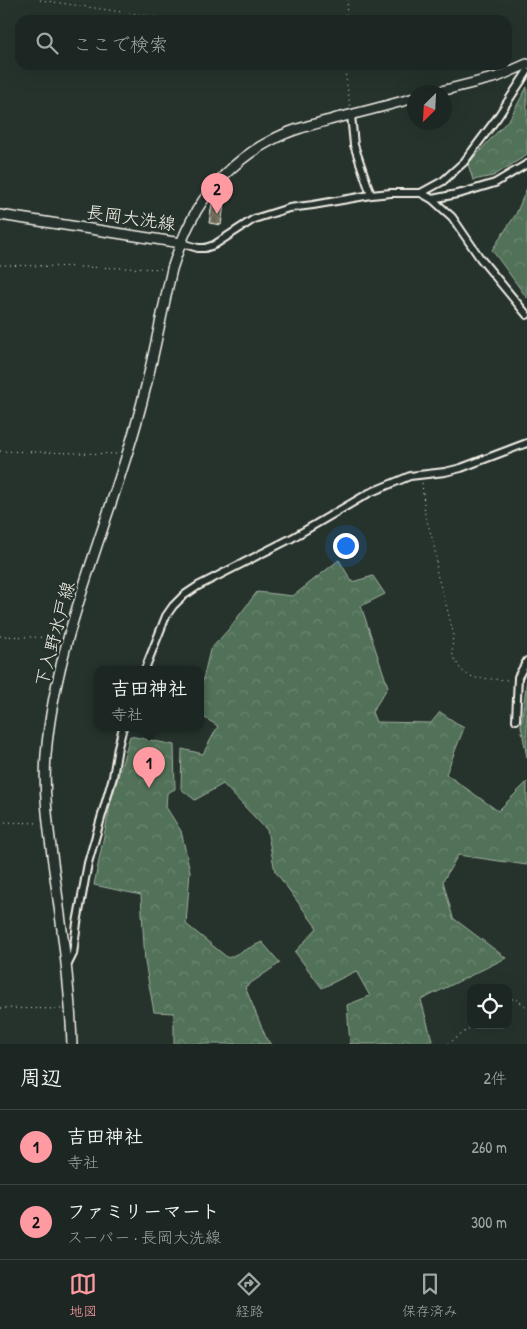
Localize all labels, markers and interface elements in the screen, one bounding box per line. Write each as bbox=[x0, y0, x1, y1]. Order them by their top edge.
search box bbox=[15, 15, 512, 70]
icon: search bbox=[33, 29, 61, 57]
text: ここで検索 bbox=[73, 31, 168, 57]
north arrow bbox=[407, 85, 452, 130]
pin: 2 bbox=[201, 173, 233, 214]
street label: 長岡大洗線 bbox=[85, 199, 177, 236]
your location bbox=[333, 533, 359, 559]
street label: 下入野水戸線 bbox=[28, 578, 81, 689]
popup bbox=[94, 666, 204, 731]
text: 吉田神社 bbox=[111, 675, 187, 701]
text: 寺社 bbox=[111, 703, 143, 725]
pin: 1 bbox=[133, 747, 165, 788]
map controls bbox=[467, 984, 512, 1029]
button: locate bbox=[467, 984, 512, 1029]
text: 周辺 bbox=[20, 1063, 62, 1092]
text: 2件 bbox=[484, 1067, 507, 1089]
text: 吉田神社 bbox=[67, 1123, 143, 1149]
text: 1 bbox=[33, 1136, 39, 1158]
text: 260 m bbox=[471, 1136, 507, 1158]
text: 寺社 bbox=[67, 1151, 99, 1173]
text: ファミリーマート bbox=[67, 1198, 220, 1224]
text: 2 bbox=[32, 1211, 40, 1233]
text: 300 m bbox=[471, 1211, 507, 1233]
text: スーパー · 長岡大洗線 bbox=[67, 1226, 221, 1248]
tab: 地図 bbox=[69, 1270, 97, 1320]
tab: 経路 bbox=[235, 1270, 263, 1320]
tab: 保存済み bbox=[402, 1270, 458, 1320]

